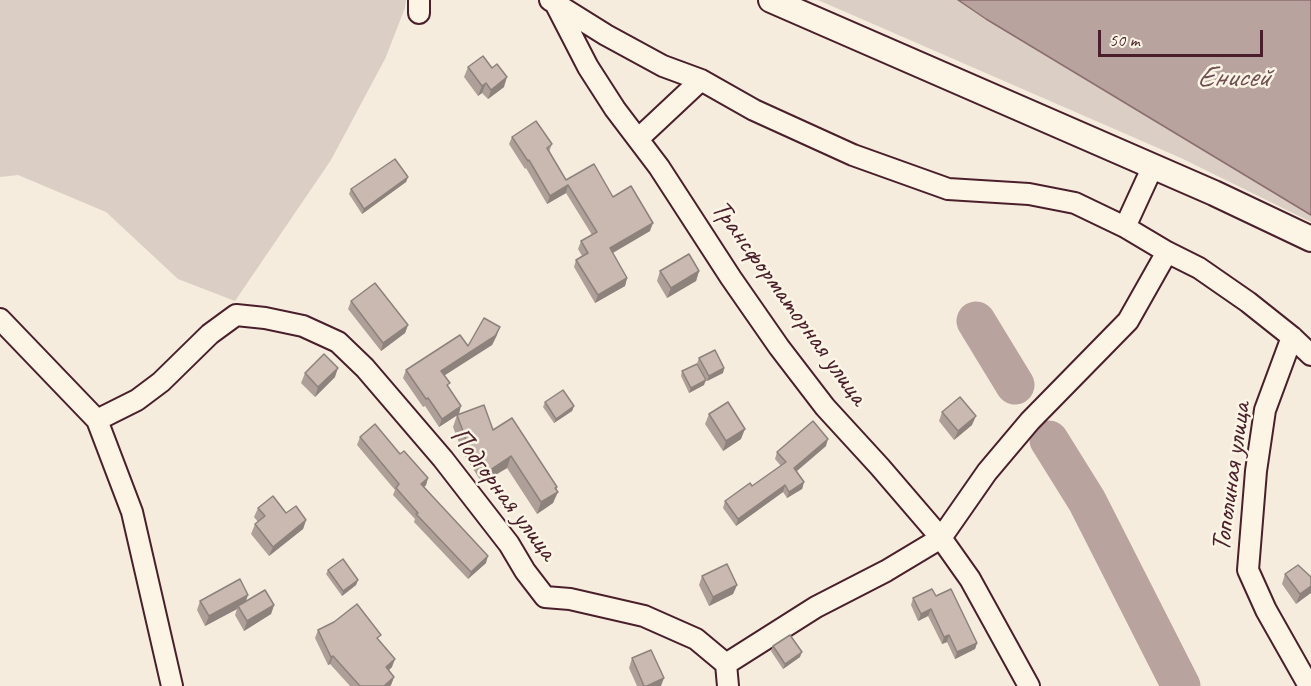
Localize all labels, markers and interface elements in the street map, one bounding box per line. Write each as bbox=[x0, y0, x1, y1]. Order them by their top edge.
scale bar bbox=[1101, 18, 1266, 56]
text: 50 m bbox=[1109, 29, 1140, 51]
water label: Енисей bbox=[1197, 60, 1269, 96]
street label: Трансформаторная улица bbox=[703, 194, 875, 412]
street label: Тополиная улица bbox=[1205, 400, 1259, 554]
street label: Подгорная улица bbox=[442, 421, 564, 567]

